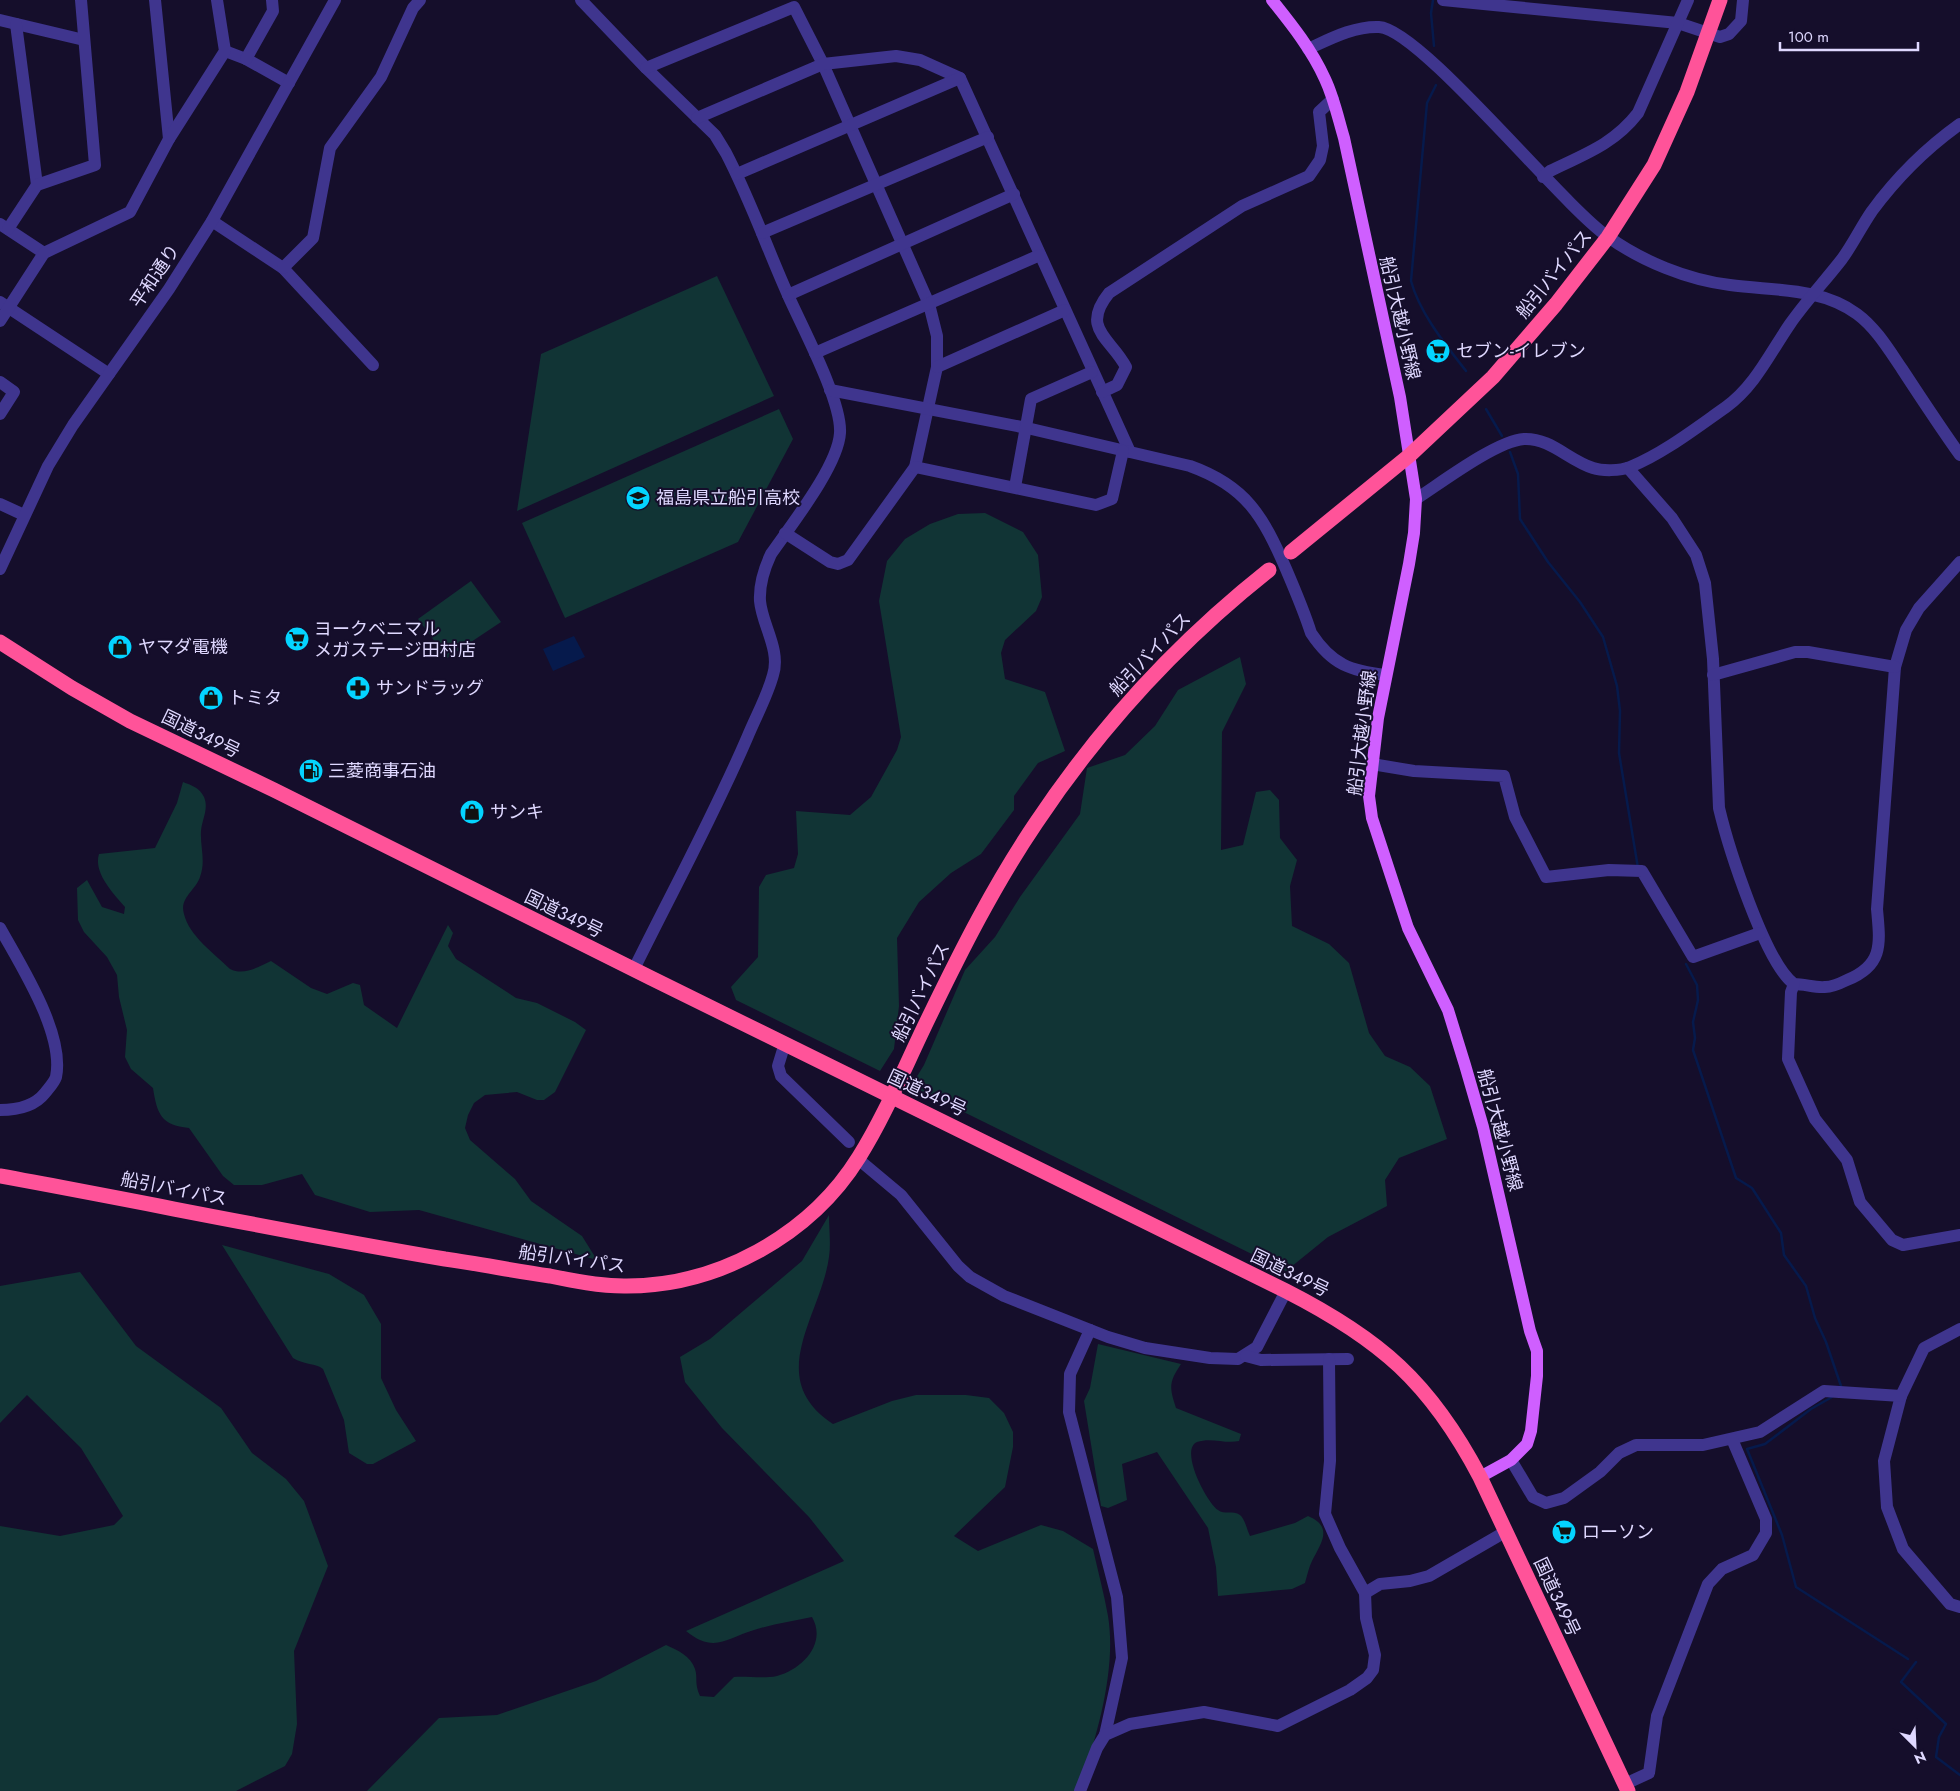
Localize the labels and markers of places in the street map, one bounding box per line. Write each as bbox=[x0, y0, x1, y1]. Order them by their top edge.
supermarket icon: セブン-イレブン bbox=[1425, 338, 1451, 364]
place label: セブン-イレブン bbox=[1456, 338, 1586, 364]
school or university icon: 福島県立船引高校 bbox=[625, 485, 651, 511]
place label: 福島県立船引高校 bbox=[656, 485, 800, 511]
place label: ヨークベニマル メガステージ田村店 bbox=[314, 616, 476, 663]
supermarket icon: ヨークベニマル メガステージ田村店 bbox=[284, 626, 310, 652]
shop icon: ヤマダ電機 bbox=[107, 634, 133, 660]
place label: ヤマダ電機 bbox=[138, 634, 228, 660]
pharmacy icon: サンドラッグ bbox=[345, 675, 371, 701]
place label: サンドラッグ bbox=[376, 675, 484, 701]
shop icon: トミタ bbox=[198, 685, 224, 711]
place label: トミタ bbox=[228, 685, 282, 711]
fuel station icon: 三菱商事石油 bbox=[298, 758, 324, 784]
place label: 三菱商事石油 bbox=[328, 758, 436, 784]
shop icon: サンキ bbox=[459, 799, 485, 825]
place label: サンキ bbox=[490, 799, 544, 825]
supermarket icon: ローソン bbox=[1551, 1519, 1577, 1545]
place label: ローソン bbox=[1582, 1519, 1654, 1545]

